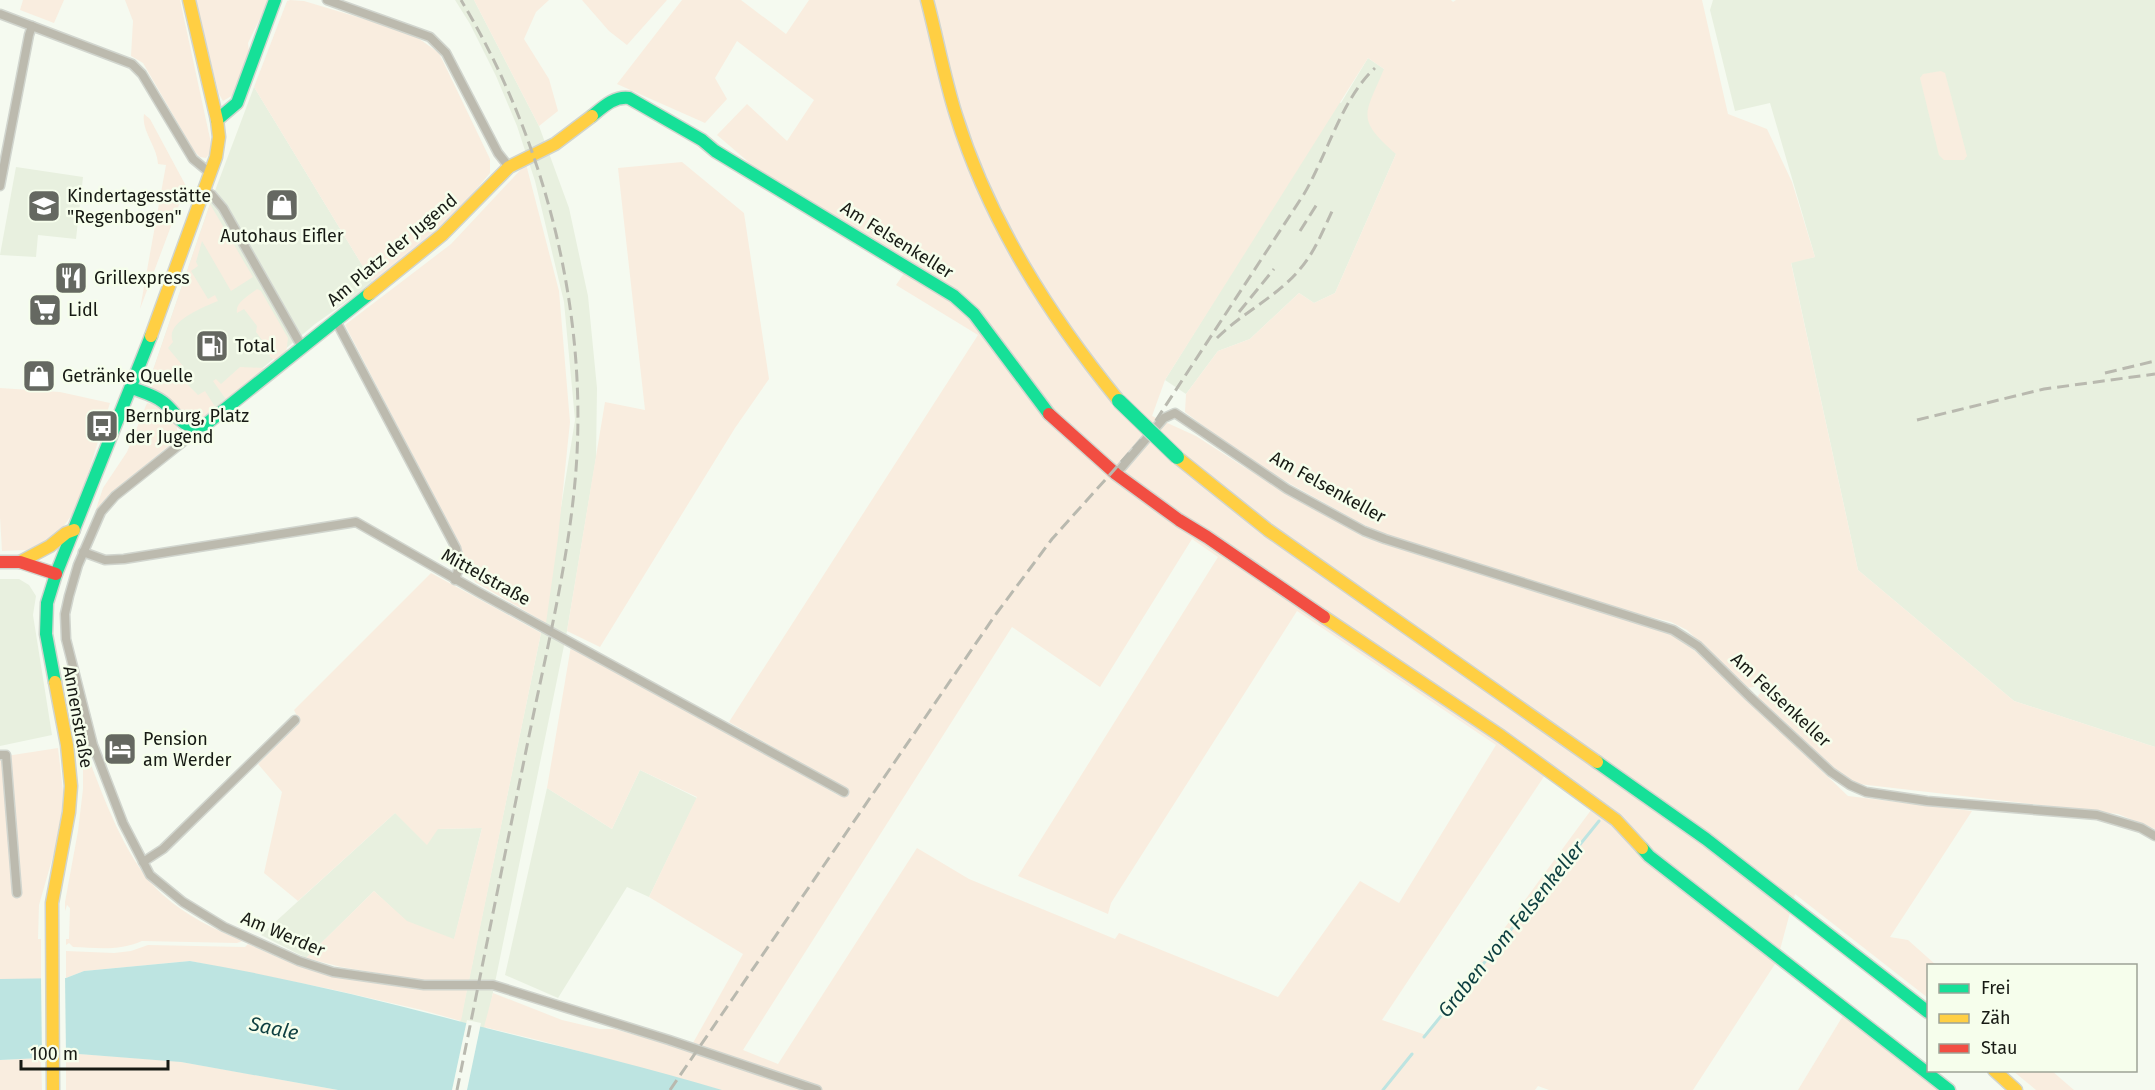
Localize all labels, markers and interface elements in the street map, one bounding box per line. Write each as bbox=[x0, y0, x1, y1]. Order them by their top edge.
place label: Kindertagesstätte "Regenbogen" bbox=[67, 185, 211, 228]
shop icon: Autohaus Eifler bbox=[264, 187, 300, 223]
school or university icon: Kindertagesstätte "Regenbogen" bbox=[26, 188, 62, 224]
street label: Am Platz der Jugend bbox=[322, 189, 462, 311]
street label: Am Felsenkeller bbox=[837, 197, 957, 283]
place label: Autohaus Eifler bbox=[220, 225, 344, 247]
restaurant icon: Grillexpress bbox=[53, 260, 89, 296]
place label: Grillexpress bbox=[94, 267, 190, 289]
supermarket icon: Lidl bbox=[27, 292, 63, 328]
place label: Lidl bbox=[68, 299, 98, 321]
fuel station icon: Total bbox=[194, 328, 230, 364]
place label: Total bbox=[235, 335, 275, 357]
shop icon: Getränke Quelle bbox=[21, 358, 57, 394]
place label: Getränke Quelle bbox=[62, 365, 193, 387]
place label: Bernburg, Platz der Jugend bbox=[125, 405, 249, 448]
bus stop icon: Bernburg, Platz der Jugend bbox=[84, 408, 120, 444]
street label: Am Felsenkeller bbox=[1266, 446, 1390, 528]
street label: Mittelstraße bbox=[438, 544, 534, 610]
street label: Am Felsenkeller bbox=[1726, 648, 1836, 752]
street label: Annenstraße bbox=[58, 664, 98, 770]
place label: Pension am Werder bbox=[143, 728, 231, 771]
hotel icon: Pension am Werder bbox=[102, 731, 138, 767]
water label: Graben vom Felsenkeller bbox=[1433, 835, 1590, 1022]
street label: Am Werder bbox=[238, 906, 328, 962]
legend bbox=[1927, 964, 2137, 1072]
text: Frei bbox=[1981, 977, 2011, 999]
text: Zäh bbox=[1981, 1007, 2010, 1029]
water label: Saale bbox=[246, 1011, 301, 1045]
scale bar bbox=[21, 1033, 168, 1071]
text: Stau bbox=[1981, 1037, 2017, 1059]
text: 100 m bbox=[30, 1043, 78, 1065]

